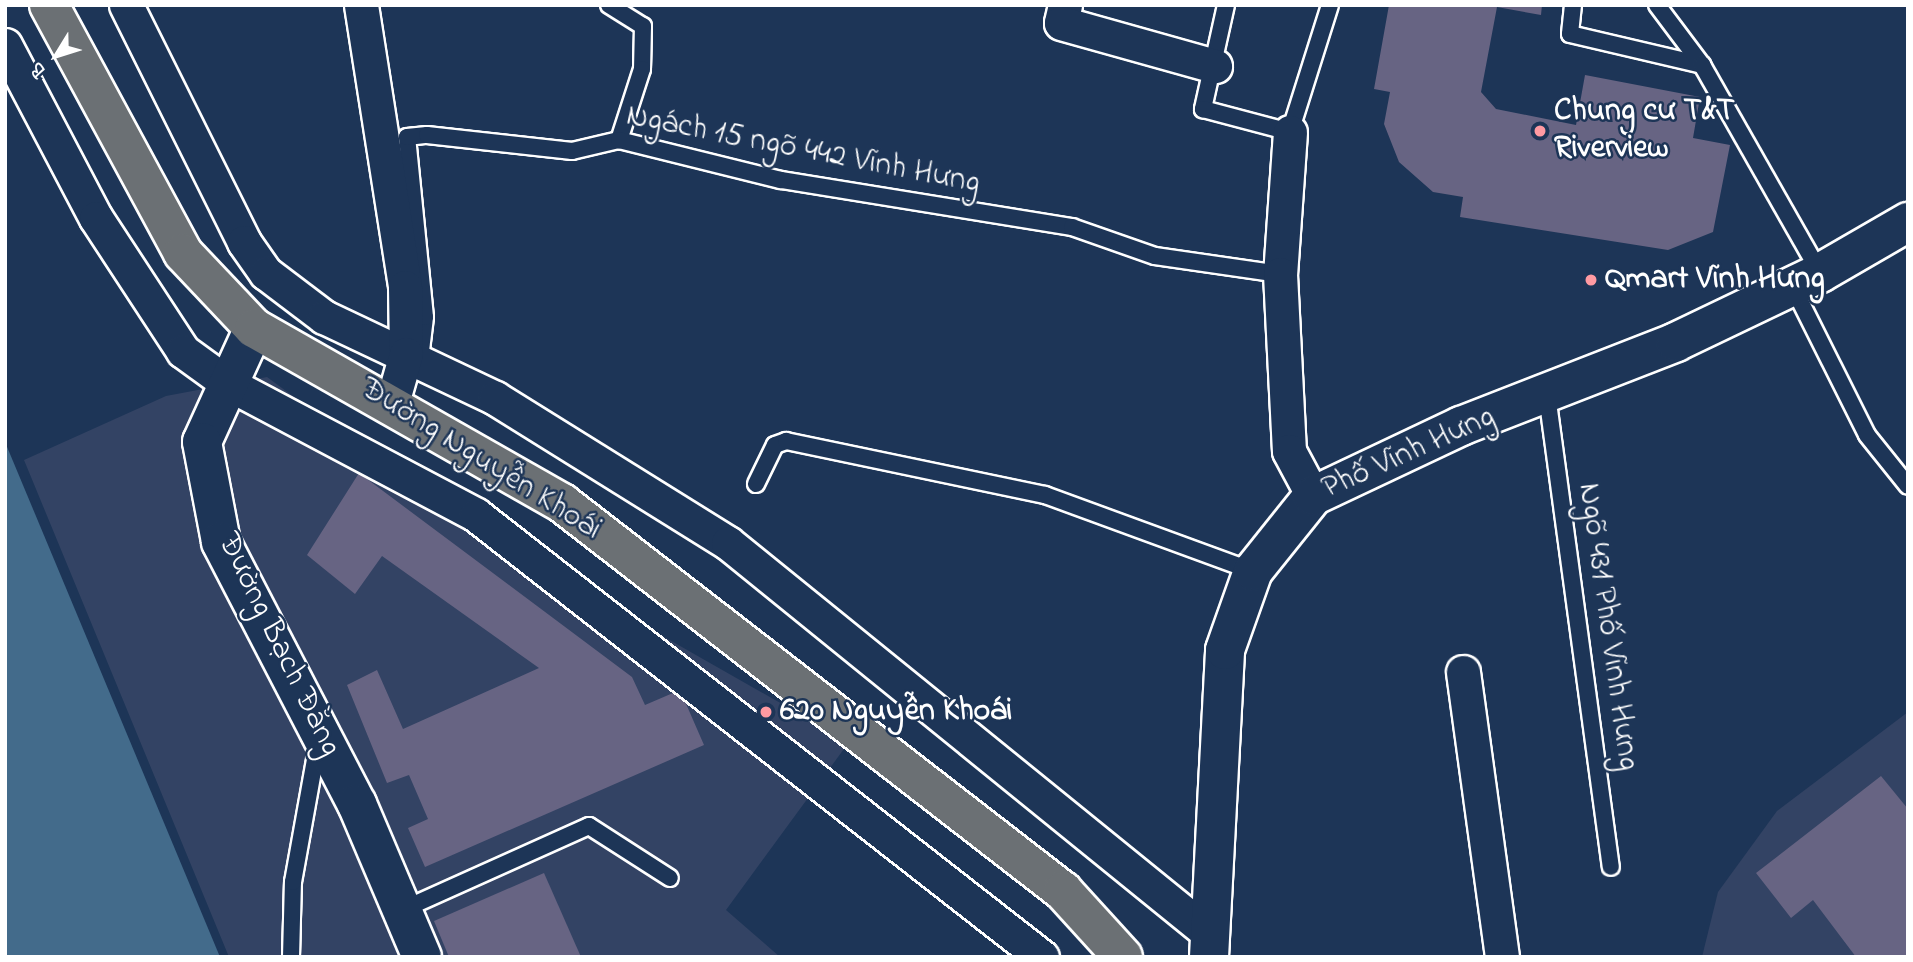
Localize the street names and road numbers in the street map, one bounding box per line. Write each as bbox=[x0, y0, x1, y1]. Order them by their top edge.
street label: Ngách 15 ngõ 442 Vĩnh Hưng bbox=[623, 98, 983, 204]
street label: Đường Nguyễn Khoái bbox=[352, 370, 608, 550]
street label: Phố Vĩnh Hưng bbox=[1317, 399, 1501, 509]
street label: Ngõ 431 Phố Vĩnh Hưng bbox=[1568, 481, 1646, 773]
street label: Đường Bạch Đằng bbox=[207, 527, 349, 763]

